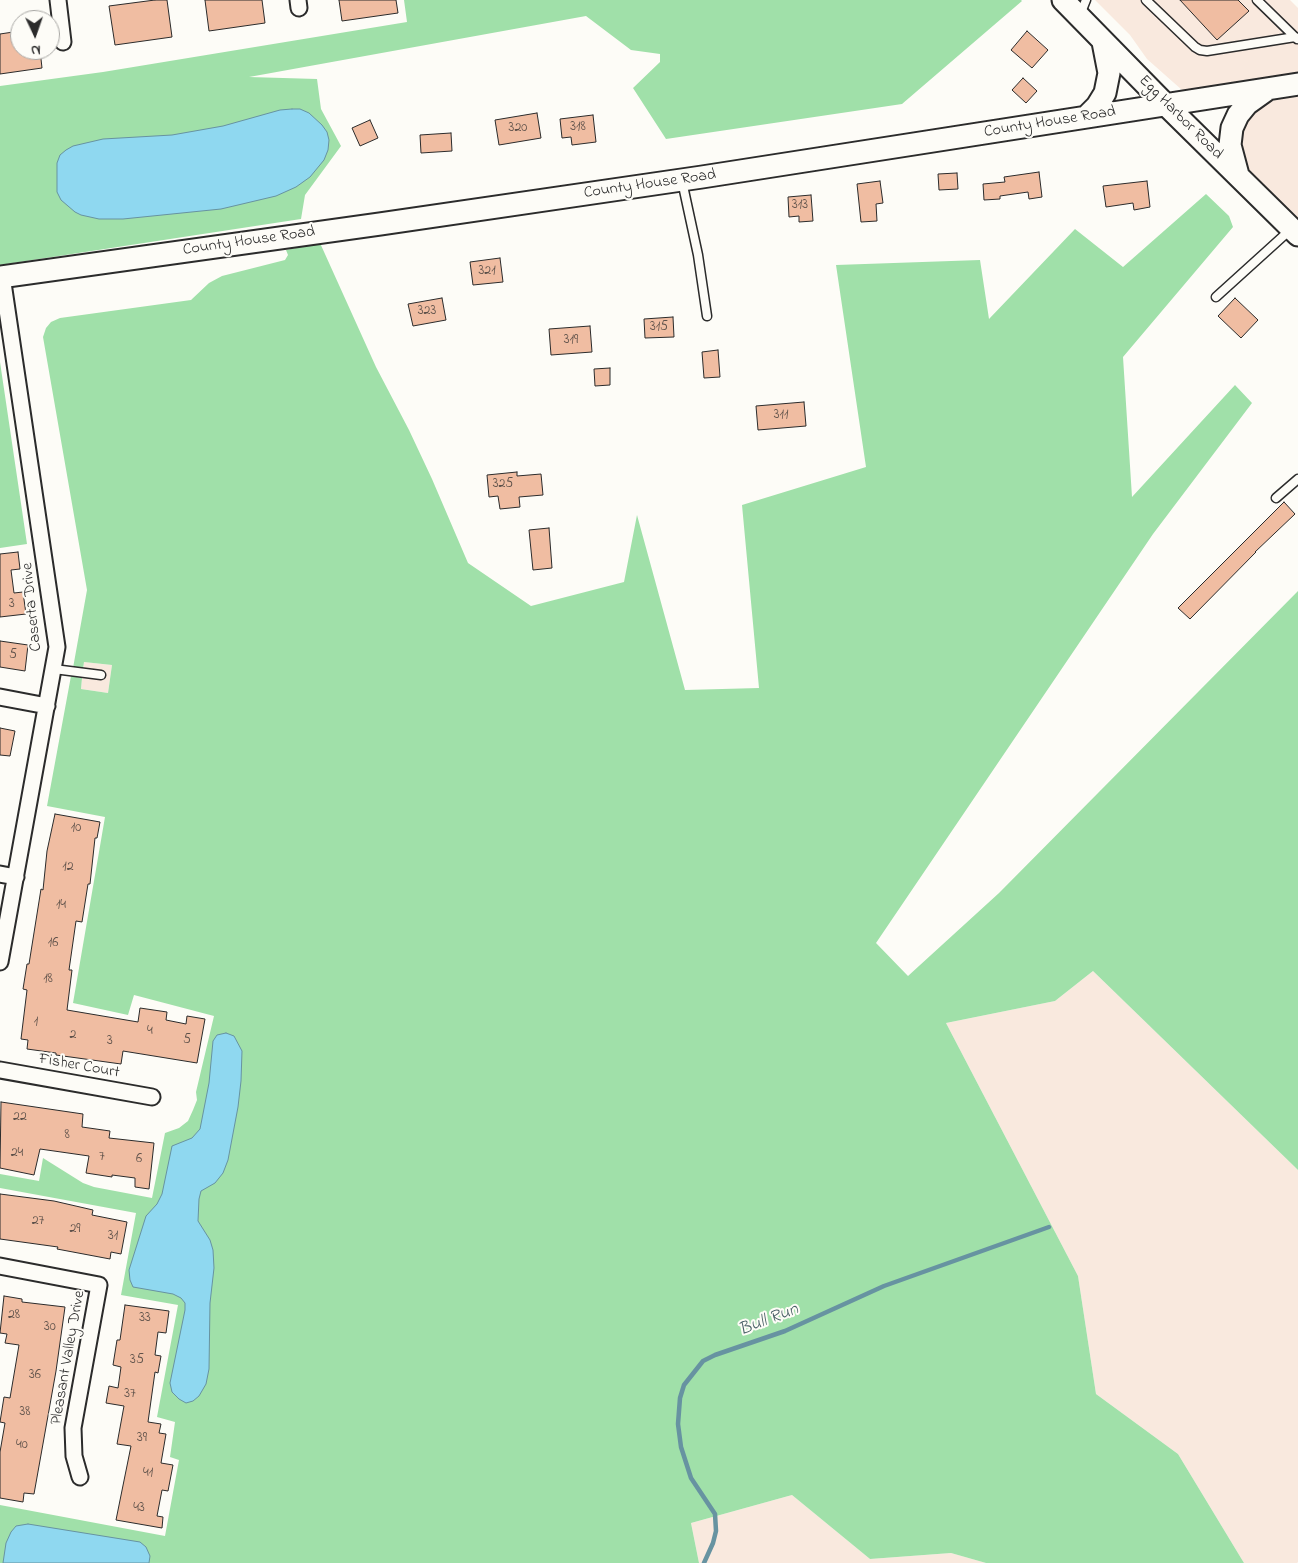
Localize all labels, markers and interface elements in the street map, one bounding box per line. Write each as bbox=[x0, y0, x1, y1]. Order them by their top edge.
north arrow bbox=[10, 10, 60, 60]
text: N bbox=[30, 39, 41, 60]
street label: Egg Harbor Road bbox=[1134, 72, 1226, 164]
street label: County House Road bbox=[983, 103, 1117, 143]
house number: 318 bbox=[570, 120, 586, 136]
house number: 320 bbox=[509, 121, 527, 137]
street label: County House Road bbox=[583, 166, 717, 204]
house number: 313 bbox=[792, 198, 808, 214]
street label: County House Road bbox=[182, 223, 316, 261]
house number: 321 bbox=[478, 264, 496, 280]
house number: 323 bbox=[418, 304, 436, 320]
house number: 315 bbox=[650, 320, 668, 336]
house number: 319 bbox=[564, 333, 578, 349]
house number: 311 bbox=[774, 408, 788, 424]
house number: 325 bbox=[493, 477, 513, 493]
street label: Caserta Drive bbox=[19, 562, 47, 652]
house number: 3 bbox=[9, 597, 15, 613]
house number: 5 bbox=[9, 648, 17, 664]
house number: 10 bbox=[71, 821, 81, 837]
house number: 12 bbox=[62, 860, 74, 876]
house number: 14 bbox=[56, 898, 66, 914]
house number: 16 bbox=[48, 936, 58, 952]
house number: 18 bbox=[43, 972, 53, 988]
house number: 1 bbox=[34, 1015, 38, 1031]
house number: 4 bbox=[147, 1024, 153, 1040]
house number: 2 bbox=[70, 1028, 76, 1044]
house number: 5 bbox=[183, 1033, 191, 1049]
house number: 3 bbox=[107, 1034, 113, 1050]
street label: Fisher Court bbox=[37, 1050, 121, 1084]
house number: 22 bbox=[13, 1110, 27, 1126]
house number: 8 bbox=[64, 1128, 70, 1144]
house number: 24 bbox=[11, 1146, 23, 1162]
house number: 7 bbox=[99, 1150, 105, 1166]
house number: 6 bbox=[136, 1152, 142, 1168]
house number: 27 bbox=[32, 1214, 44, 1230]
house number: 29 bbox=[69, 1222, 81, 1238]
house number: 31 bbox=[108, 1229, 118, 1245]
street label: Pleasant Valley Drive bbox=[48, 1289, 90, 1427]
water label: Bull Run bbox=[736, 1300, 802, 1342]
house number: 28 bbox=[8, 1308, 20, 1324]
house number: 33 bbox=[139, 1311, 151, 1327]
house number: 30 bbox=[44, 1320, 56, 1336]
house number: 35 bbox=[130, 1353, 144, 1369]
house number: 36 bbox=[29, 1368, 41, 1384]
house number: 37 bbox=[124, 1387, 136, 1403]
house number: 38 bbox=[19, 1405, 31, 1421]
house number: 39 bbox=[137, 1431, 147, 1447]
house number: 40 bbox=[16, 1438, 28, 1454]
house number: 41 bbox=[143, 1466, 153, 1482]
house number: 43 bbox=[133, 1501, 145, 1517]

